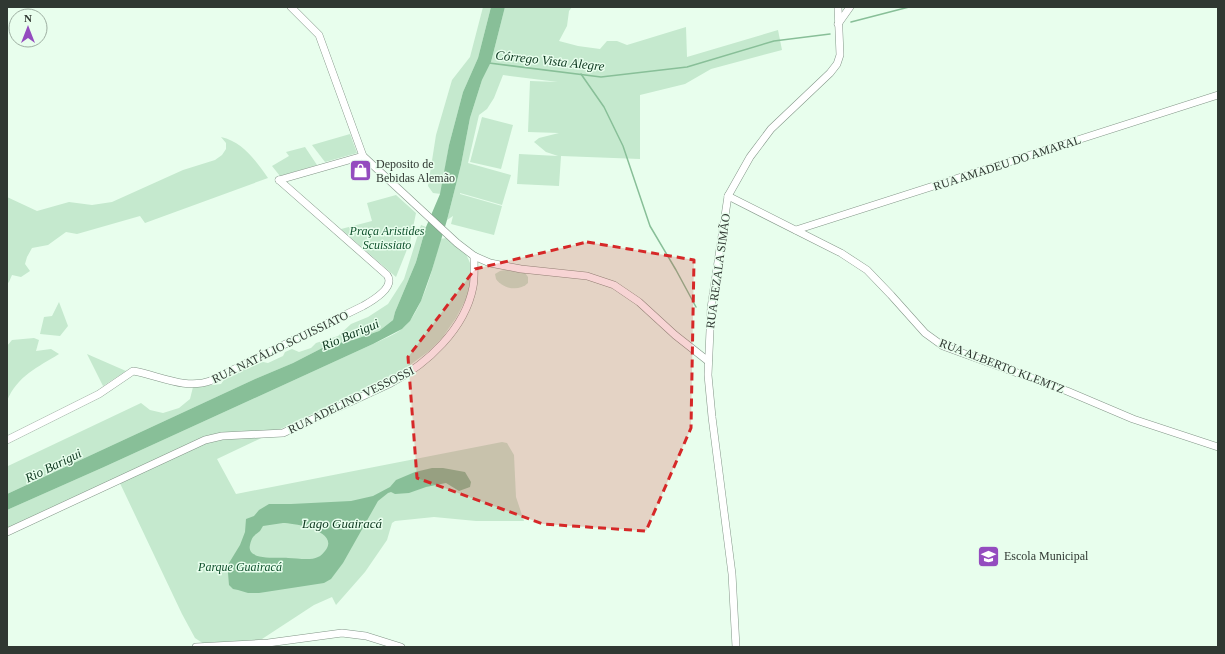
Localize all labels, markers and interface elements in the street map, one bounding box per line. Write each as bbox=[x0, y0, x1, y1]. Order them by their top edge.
north arrow bbox=[8, 8, 48, 48]
text: N bbox=[24, 12, 32, 24]
water label: Córrego Vista Alegre bbox=[495, 47, 606, 74]
street label: RUA AMADEU DO AMARAL bbox=[931, 132, 1083, 194]
place label: Deposito de Bebidas Alemão bbox=[376, 157, 455, 185]
shop icon: Deposito de Bebidas Alemão bbox=[348, 158, 374, 184]
street label: RUA REZALA SIMÃO bbox=[703, 212, 733, 329]
park label: Praça Aristides Scuissiato bbox=[349, 224, 425, 252]
street label: RUA NATÁLIO SCUISSIATO bbox=[209, 308, 351, 386]
water label: Rio Barigui bbox=[318, 315, 382, 354]
street label: RUA ALBERTO KLEMTZ bbox=[937, 336, 1067, 396]
street label: RUA ADELINO VESSOSSI bbox=[286, 363, 416, 437]
water label: Rio Barigui bbox=[22, 445, 84, 486]
water label: Lago Guairacá bbox=[301, 516, 382, 531]
school or university icon: Escola Municipal bbox=[976, 543, 1002, 569]
place label: Escola Municipal bbox=[1004, 549, 1089, 563]
park label: Parque Guairacá bbox=[197, 560, 282, 574]

